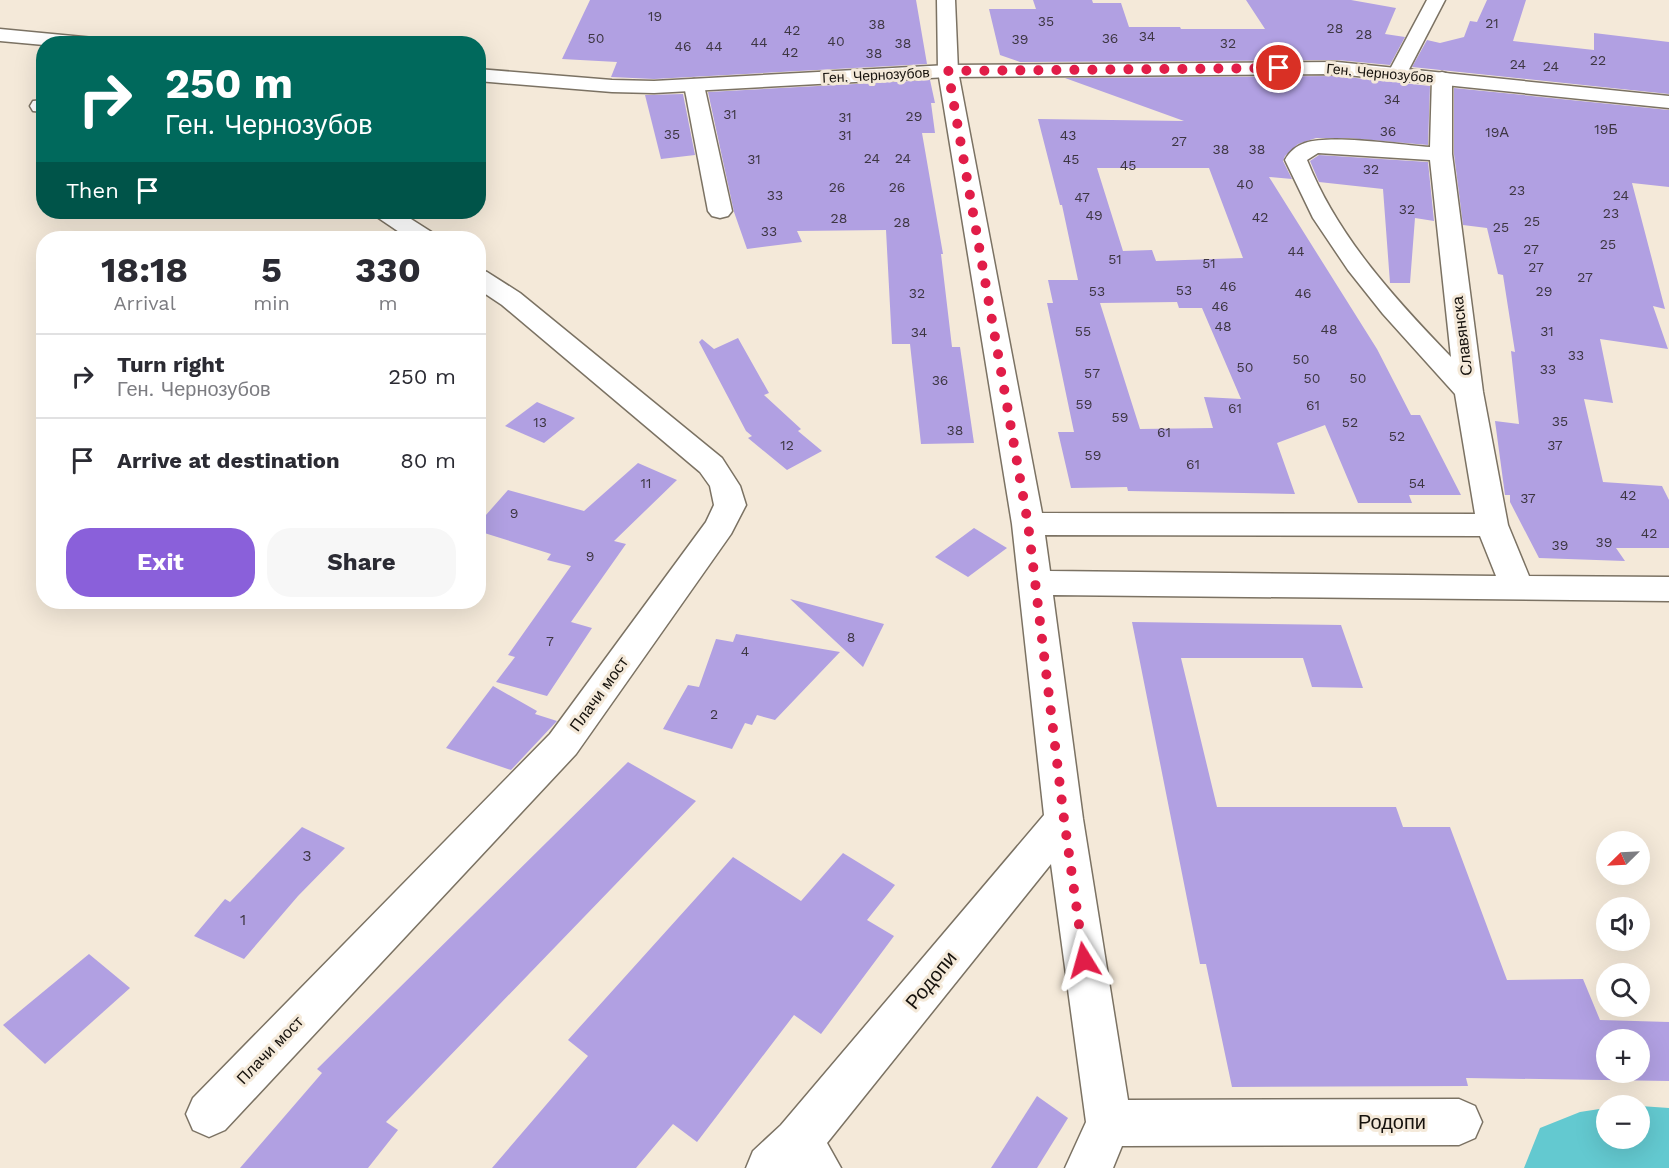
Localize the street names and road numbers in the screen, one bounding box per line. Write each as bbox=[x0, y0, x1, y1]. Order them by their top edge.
street label: Ген. Чернозубов bbox=[1326, 60, 1434, 86]
street label: Ген. Чернозубов bbox=[822, 64, 930, 86]
street label: Славянска bbox=[1448, 295, 1476, 377]
street label: Плачи мост bbox=[566, 653, 633, 735]
street label: Родопи bbox=[900, 946, 962, 1014]
street label: Плачи мост bbox=[233, 1012, 308, 1088]
street label: Родопи bbox=[1358, 1110, 1426, 1134]

